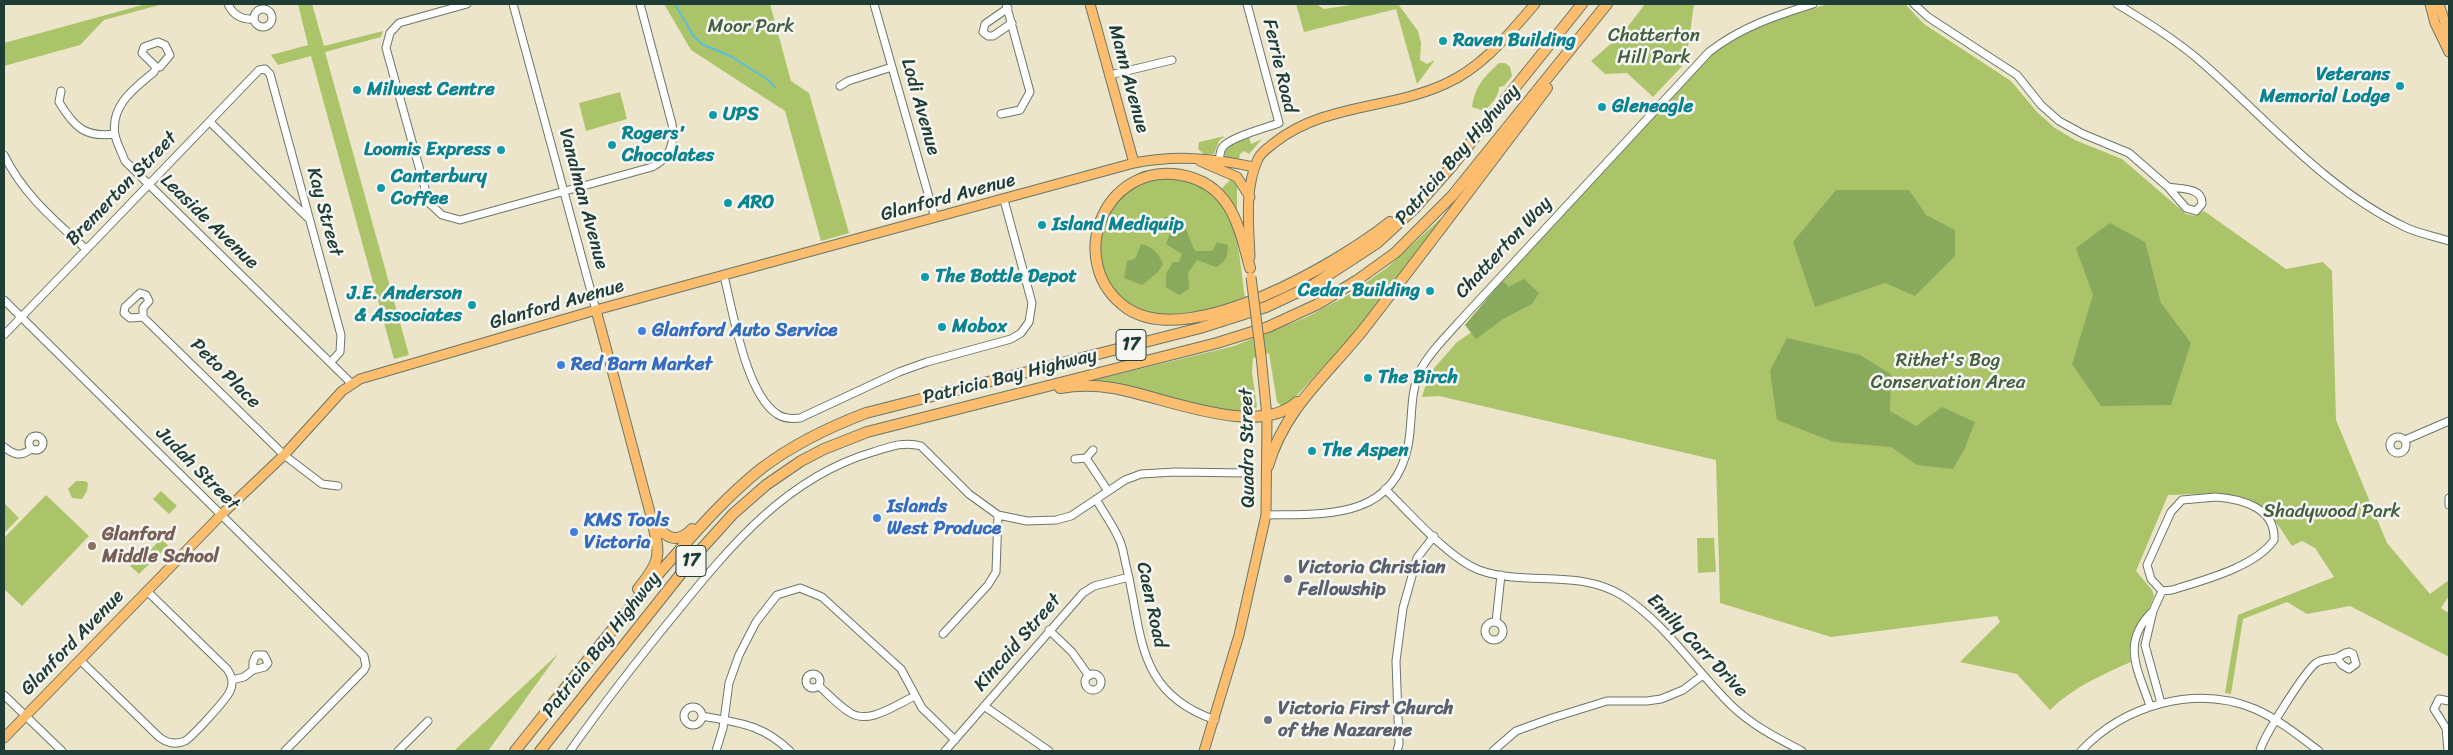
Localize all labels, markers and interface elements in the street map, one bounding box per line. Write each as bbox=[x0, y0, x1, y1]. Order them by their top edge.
park label: Moor Park bbox=[708, 16, 794, 38]
street label: Ferrie Road bbox=[1257, 17, 1301, 115]
street label: Mann Avenue bbox=[1103, 22, 1153, 136]
park label: Chatterton Hill Park bbox=[1608, 25, 1700, 69]
place label: Raven Building bbox=[1453, 30, 1576, 52]
marker: Raven Building bbox=[1437, 35, 1449, 47]
street label: Lodi Avenue bbox=[895, 56, 945, 158]
place label: Veterans Memorial Lodge bbox=[2260, 64, 2390, 108]
place label: Milwest Centre bbox=[367, 79, 495, 101]
street label: Patricia Bay Highway bbox=[1391, 80, 1525, 230]
marker: Veterans Memorial Lodge bbox=[2394, 80, 2406, 92]
marker: Milwest Centre bbox=[351, 84, 363, 96]
place label: Gleneagle bbox=[1612, 96, 1693, 118]
marker: Gleneagle bbox=[1596, 101, 1608, 113]
place label: UPS bbox=[723, 104, 759, 126]
marker: UPS bbox=[707, 109, 719, 121]
place label: Rogers' Chocolates bbox=[622, 123, 714, 167]
street label: Vanalman Avenue bbox=[553, 126, 613, 272]
street label: Bremerton Street bbox=[62, 127, 182, 251]
place label: Loomis Express bbox=[364, 139, 491, 161]
marker: Rogers' Chocolates bbox=[606, 139, 618, 151]
marker: Loomis Express bbox=[495, 144, 507, 156]
street label: Kay Street bbox=[301, 165, 347, 259]
place label: Canterbury Coffee bbox=[391, 166, 487, 210]
street label: Glanford Avenue bbox=[878, 169, 1018, 227]
street label: Leaside Avenue bbox=[155, 170, 263, 274]
marker: Canterbury Coffee bbox=[375, 182, 387, 194]
place label: ARO bbox=[738, 192, 774, 214]
street label: Chatterton Way bbox=[1451, 192, 1557, 304]
marker: ARO bbox=[722, 197, 734, 209]
place label: Island Mediquip bbox=[1052, 214, 1184, 236]
marker: Island Mediquip bbox=[1036, 219, 1048, 231]
place label: The Bottle Depot bbox=[935, 266, 1077, 288]
marker: The Bottle Depot bbox=[919, 271, 931, 283]
street label: Glanford Avenue bbox=[487, 275, 627, 335]
place label: Cedar Building bbox=[1298, 280, 1420, 302]
place label: J.E. Anderson & Associates bbox=[347, 283, 462, 327]
marker: Cedar Building bbox=[1424, 285, 1436, 297]
marker: J.E. Anderson & Associates bbox=[466, 299, 478, 311]
place label: Mobox bbox=[952, 316, 1007, 338]
place label: Glanford Auto Service bbox=[652, 320, 837, 342]
marker: Mobox bbox=[936, 321, 948, 333]
marker: Glanford Auto Service bbox=[636, 325, 648, 337]
road number: 17 bbox=[1116, 330, 1146, 360]
street label: Peto Place bbox=[185, 334, 265, 414]
street label: Patricia Bay Highway bbox=[921, 344, 1099, 410]
park label: Rithet's Bog Conservation Area bbox=[1871, 350, 2025, 394]
place label: Red Barn Market bbox=[571, 354, 712, 376]
marker: Red Barn Market bbox=[555, 359, 567, 371]
place label: The Birch bbox=[1378, 367, 1458, 389]
marker: The Birch bbox=[1362, 372, 1374, 384]
street label: Quadra Street bbox=[1236, 388, 1260, 508]
street label: Judah Street bbox=[150, 422, 244, 516]
place label: The Aspen bbox=[1322, 440, 1409, 462]
marker: The Aspen bbox=[1306, 445, 1318, 457]
place label: Islands West Produce bbox=[887, 496, 1001, 540]
park label: Shadywood Park bbox=[2263, 501, 2401, 523]
place label: KMS Tools Victoria bbox=[584, 510, 669, 554]
marker: Islands West Produce bbox=[871, 512, 883, 524]
place label: Glanford Middle School bbox=[102, 524, 219, 568]
marker: KMS Tools Victoria bbox=[568, 526, 580, 538]
marker: Glanford Middle School bbox=[86, 540, 98, 552]
road number: 17 bbox=[676, 546, 706, 576]
place label: Victoria Christian Fellowship bbox=[1298, 557, 1445, 601]
street label: Caen Road bbox=[1131, 560, 1171, 650]
street label: Patricia Bay Highway bbox=[538, 568, 666, 722]
marker: Victoria Christian Fellowship bbox=[1282, 573, 1294, 585]
street label: Glanford Avenue bbox=[17, 585, 129, 701]
street label: Emily Carr Drive bbox=[1642, 589, 1752, 703]
street label: Kincaid Street bbox=[970, 590, 1066, 696]
place label: Victoria First Church of the Nazarene bbox=[1278, 698, 1453, 742]
marker: Victoria First Church of the Nazarene bbox=[1262, 714, 1274, 726]

